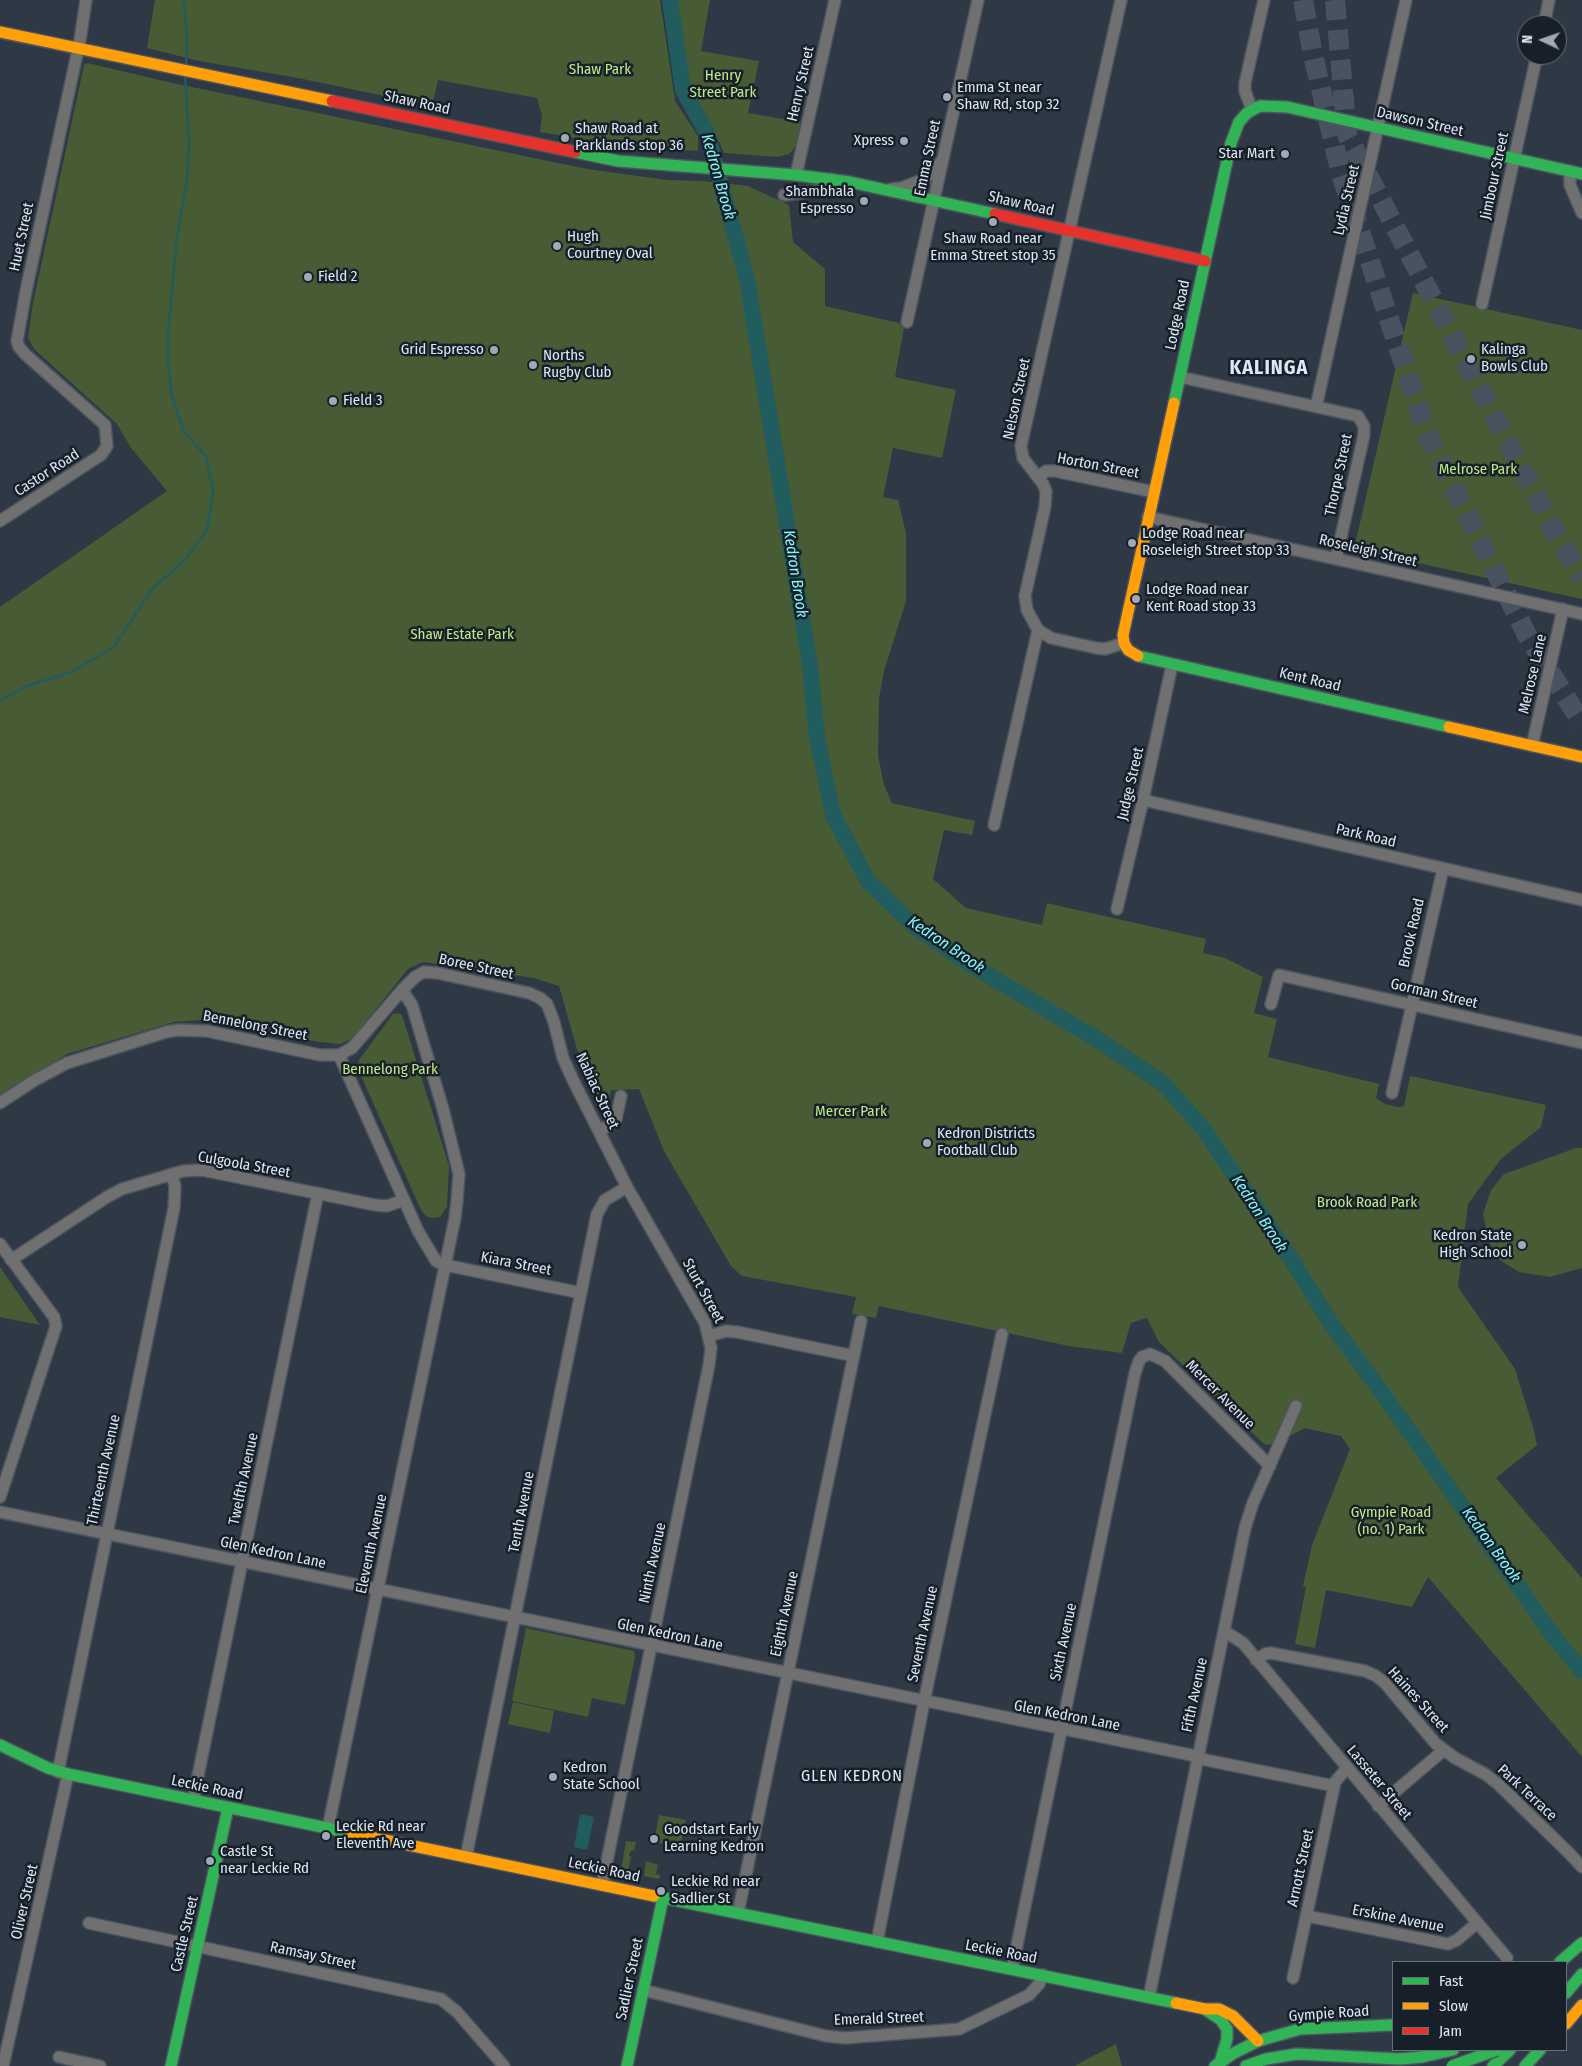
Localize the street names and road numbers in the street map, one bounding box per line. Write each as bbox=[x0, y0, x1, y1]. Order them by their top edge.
street label: Henry Street bbox=[784, 45, 818, 123]
street label: Shaw Road bbox=[382, 87, 452, 119]
street label: Dawson Street bbox=[1375, 103, 1465, 141]
street label: Emma Street bbox=[911, 118, 945, 198]
street label: Jimbour Street bbox=[1477, 131, 1513, 221]
street label: Lydia Street bbox=[1330, 163, 1364, 237]
street label: Shaw Road bbox=[986, 188, 1056, 220]
street label: Huet Street bbox=[6, 201, 38, 273]
street label: Lodge Road bbox=[1162, 278, 1194, 352]
street label: Nelson Street bbox=[1000, 356, 1034, 442]
street label: Thorpe Street bbox=[1321, 432, 1357, 518]
street label: Castor Road bbox=[11, 445, 83, 501]
street label: Horton Street bbox=[1055, 449, 1141, 483]
street label: Roseleigh Street bbox=[1317, 531, 1419, 571]
street label: Melrose Lane bbox=[1515, 632, 1551, 716]
street label: Kent Road bbox=[1277, 664, 1343, 696]
street label: Judge Street bbox=[1114, 746, 1148, 822]
street label: Park Road bbox=[1334, 820, 1398, 852]
street label: Brook Road bbox=[1395, 897, 1429, 969]
street label: Boree Street bbox=[437, 950, 515, 984]
street label: Gorman Street bbox=[1389, 975, 1479, 1013]
street label: Bennelong Street bbox=[201, 1007, 309, 1045]
street label: Nabiac Street bbox=[571, 1050, 623, 1132]
street label: Culgoola Street bbox=[196, 1148, 292, 1182]
street label: Kiara Street bbox=[479, 1248, 553, 1280]
street label: Sturt Street bbox=[678, 1256, 728, 1326]
street label: Mercer Avenue bbox=[1182, 1357, 1258, 1433]
street label: Thirteenth Avenue bbox=[83, 1413, 125, 1527]
street label: Twelfth Avenue bbox=[225, 1431, 263, 1527]
street label: Tenth Avenue bbox=[505, 1470, 539, 1554]
street label: Eleventh Avenue bbox=[353, 1492, 391, 1596]
street label: Ninth Avenue bbox=[636, 1521, 670, 1605]
street label: Glen Kedron Lane bbox=[218, 1533, 328, 1573]
street label: Eighth Avenue bbox=[767, 1569, 803, 1659]
street label: Seventh Avenue bbox=[904, 1584, 942, 1684]
street label: Sixth Avenue bbox=[1047, 1601, 1081, 1683]
street label: Glen Kedron Lane bbox=[615, 1615, 725, 1655]
street label: Fifth Avenue bbox=[1178, 1656, 1212, 1734]
street label: Haines Street bbox=[1384, 1663, 1452, 1737]
street label: Glen Kedron Lane bbox=[1012, 1697, 1122, 1735]
street label: Lasseter Street bbox=[1343, 1742, 1415, 1824]
street label: Park Terrace bbox=[1494, 1761, 1560, 1825]
street label: Leckie Road bbox=[169, 1772, 245, 1804]
street label: Arnott Street bbox=[1284, 1827, 1318, 1909]
street label: Leckie Road bbox=[566, 1854, 642, 1886]
street label: Oliver Street bbox=[8, 1863, 42, 1941]
street label: Castle Street bbox=[168, 1894, 202, 1974]
street label: Erskine Avenue bbox=[1351, 1901, 1445, 1937]
street label: Sadlier Street bbox=[613, 1936, 647, 2022]
street label: Leckie Road bbox=[963, 1936, 1039, 1968]
street label: Ramsay Street bbox=[268, 1938, 358, 1974]
street label: Gympie Road bbox=[1288, 2002, 1370, 2026]
street label: Emerald Street bbox=[834, 2008, 924, 2030]

